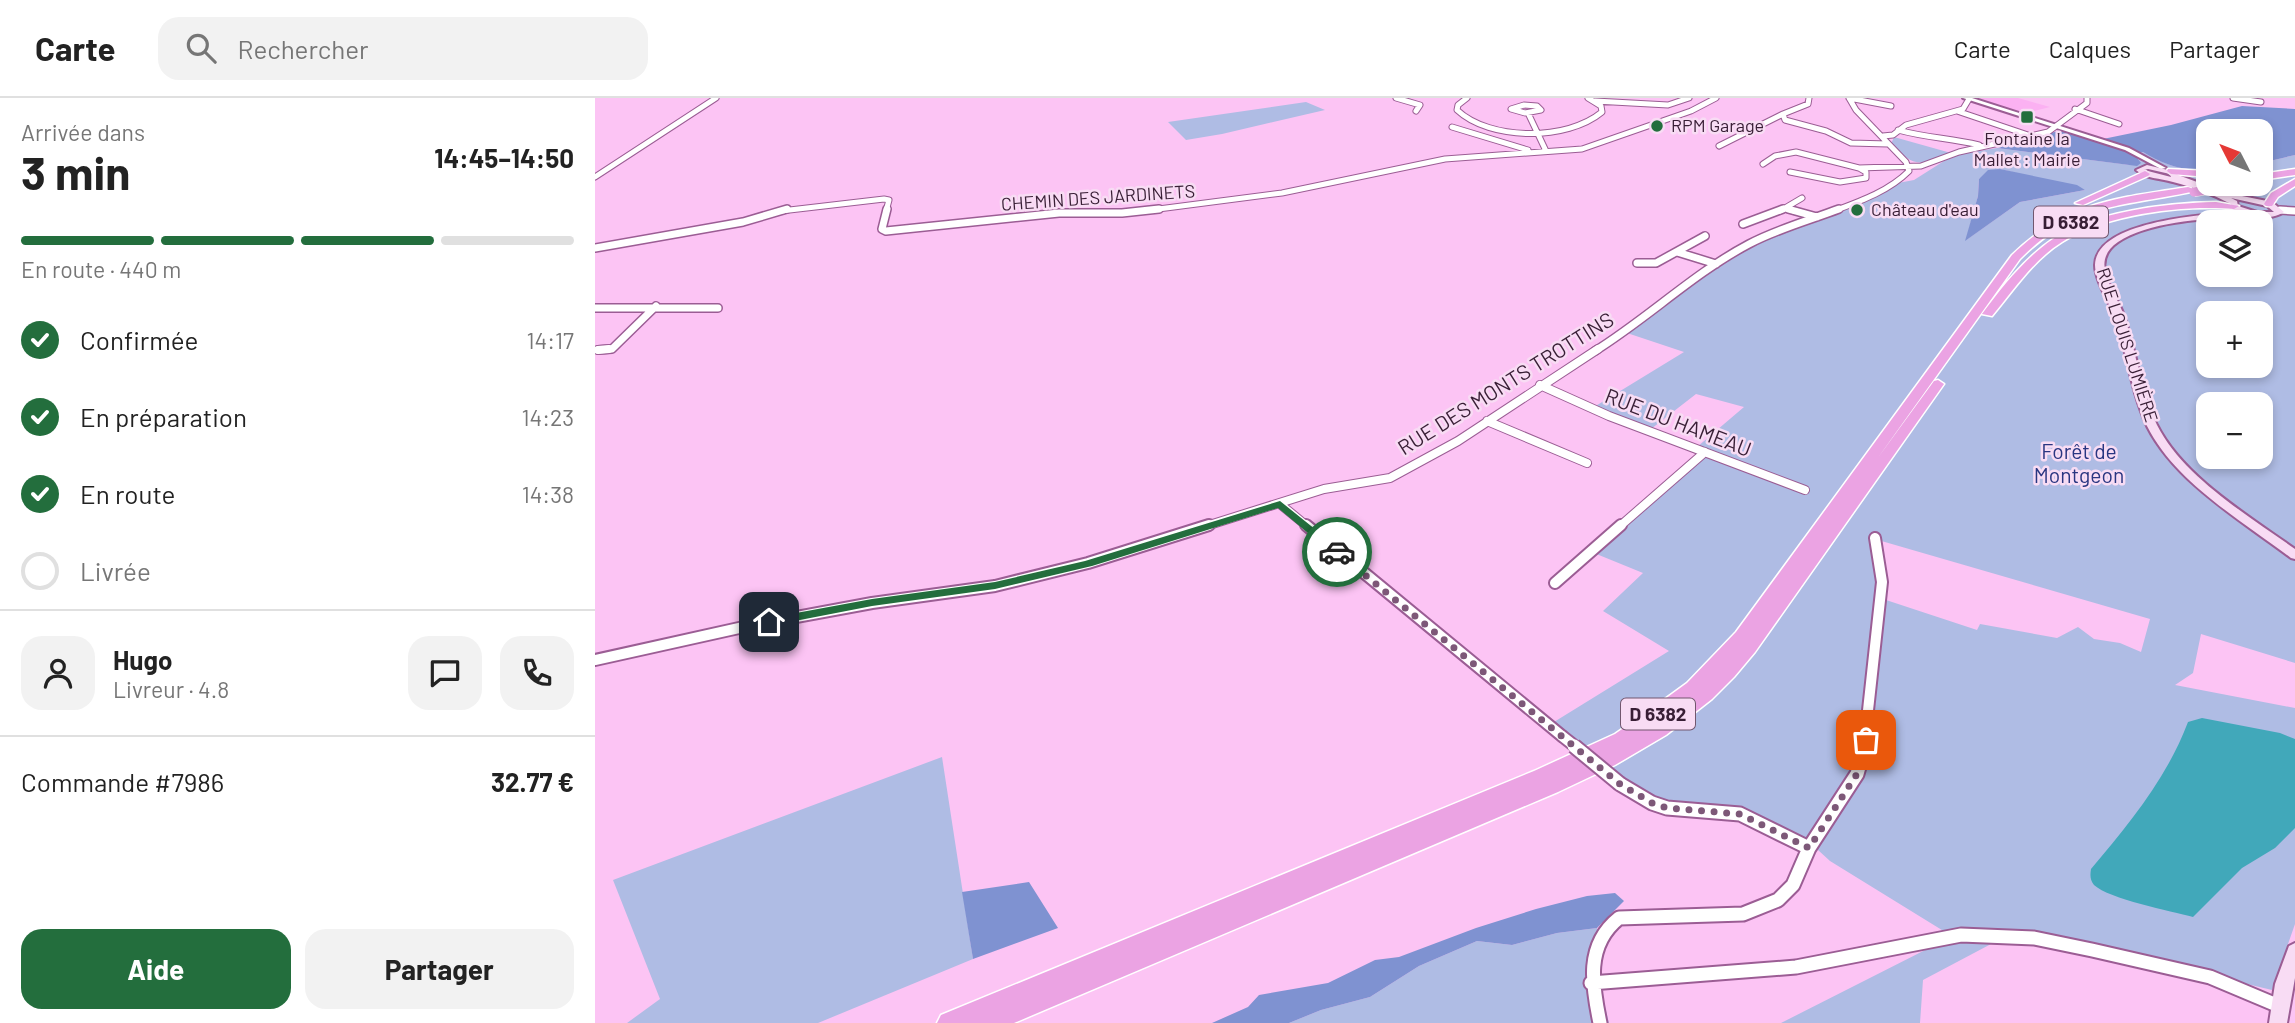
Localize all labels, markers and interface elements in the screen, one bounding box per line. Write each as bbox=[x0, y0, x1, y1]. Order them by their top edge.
search box bbox=[158, 17, 648, 80]
text: Carte bbox=[35, 28, 116, 68]
icon: search bbox=[182, 29, 220, 67]
text: Rechercher bbox=[238, 33, 368, 64]
text: Carte bbox=[1954, 34, 2011, 63]
text: Calques bbox=[2049, 34, 2131, 63]
text: Partager bbox=[2169, 34, 2260, 63]
marker: Fontaine la Mallet : Mairie bbox=[2019, 109, 2035, 125]
place label: RPM Garage bbox=[1671, 114, 1764, 136]
text: Arrivée dans bbox=[21, 118, 145, 146]
marker: RPM Garage bbox=[1649, 118, 1665, 134]
north arrow bbox=[2196, 119, 2273, 196]
map controls bbox=[2196, 119, 2273, 469]
place label: Fontaine la Mallet : Mairie bbox=[1973, 127, 2081, 170]
text: 14:45–14:50 bbox=[434, 142, 574, 173]
text: 3 min bbox=[21, 144, 130, 199]
street label: CHEMIN DES JARDINETS bbox=[1000, 179, 1196, 215]
place label: Château d'eau bbox=[1871, 198, 1979, 220]
marker: Château d'eau bbox=[1849, 202, 1865, 218]
road number: D 6382 bbox=[2034, 206, 2108, 238]
button: layers bbox=[2196, 210, 2273, 287]
text: En route · 440 m bbox=[21, 255, 181, 283]
street label: RUE LOUIS LUMIÈRE bbox=[2093, 265, 2163, 425]
button: + bbox=[2196, 301, 2273, 378]
street label: RUE DES MONTS TROTTINS bbox=[1393, 306, 1618, 459]
icon: check bbox=[21, 321, 59, 359]
text: Confirmée bbox=[80, 324, 198, 355]
text: 14:17 bbox=[527, 326, 574, 354]
street label: RUE DU HAMEAU bbox=[1602, 382, 1755, 461]
button: − bbox=[2196, 392, 2273, 469]
icon: check bbox=[21, 398, 59, 436]
text: En préparation bbox=[80, 401, 247, 432]
text: 14:23 bbox=[521, 403, 574, 431]
park label: Forêt de Montgeon bbox=[2034, 438, 2124, 487]
icon: check bbox=[21, 475, 59, 513]
text: En route bbox=[80, 478, 175, 509]
text: 14:38 bbox=[522, 480, 574, 508]
courier bbox=[1302, 517, 1372, 587]
icon: car bbox=[1318, 533, 1356, 571]
text: Livrée bbox=[80, 555, 151, 586]
pin bbox=[739, 592, 799, 652]
icon: home bbox=[750, 603, 788, 641]
button: person bbox=[21, 636, 95, 710]
button: chat bbox=[408, 636, 482, 710]
button: phone bbox=[500, 636, 574, 710]
text: Hugo bbox=[113, 644, 172, 675]
text: Livreur · 4.8 bbox=[113, 675, 229, 703]
road number: D 6382 bbox=[1621, 698, 1695, 730]
pin bbox=[1836, 710, 1896, 770]
icon: bag bbox=[1847, 721, 1885, 759]
text: Commande #7986 bbox=[21, 766, 224, 797]
text: 32.77 € bbox=[491, 766, 574, 797]
button: Aide bbox=[21, 929, 291, 1009]
button: Partager bbox=[305, 929, 574, 1009]

